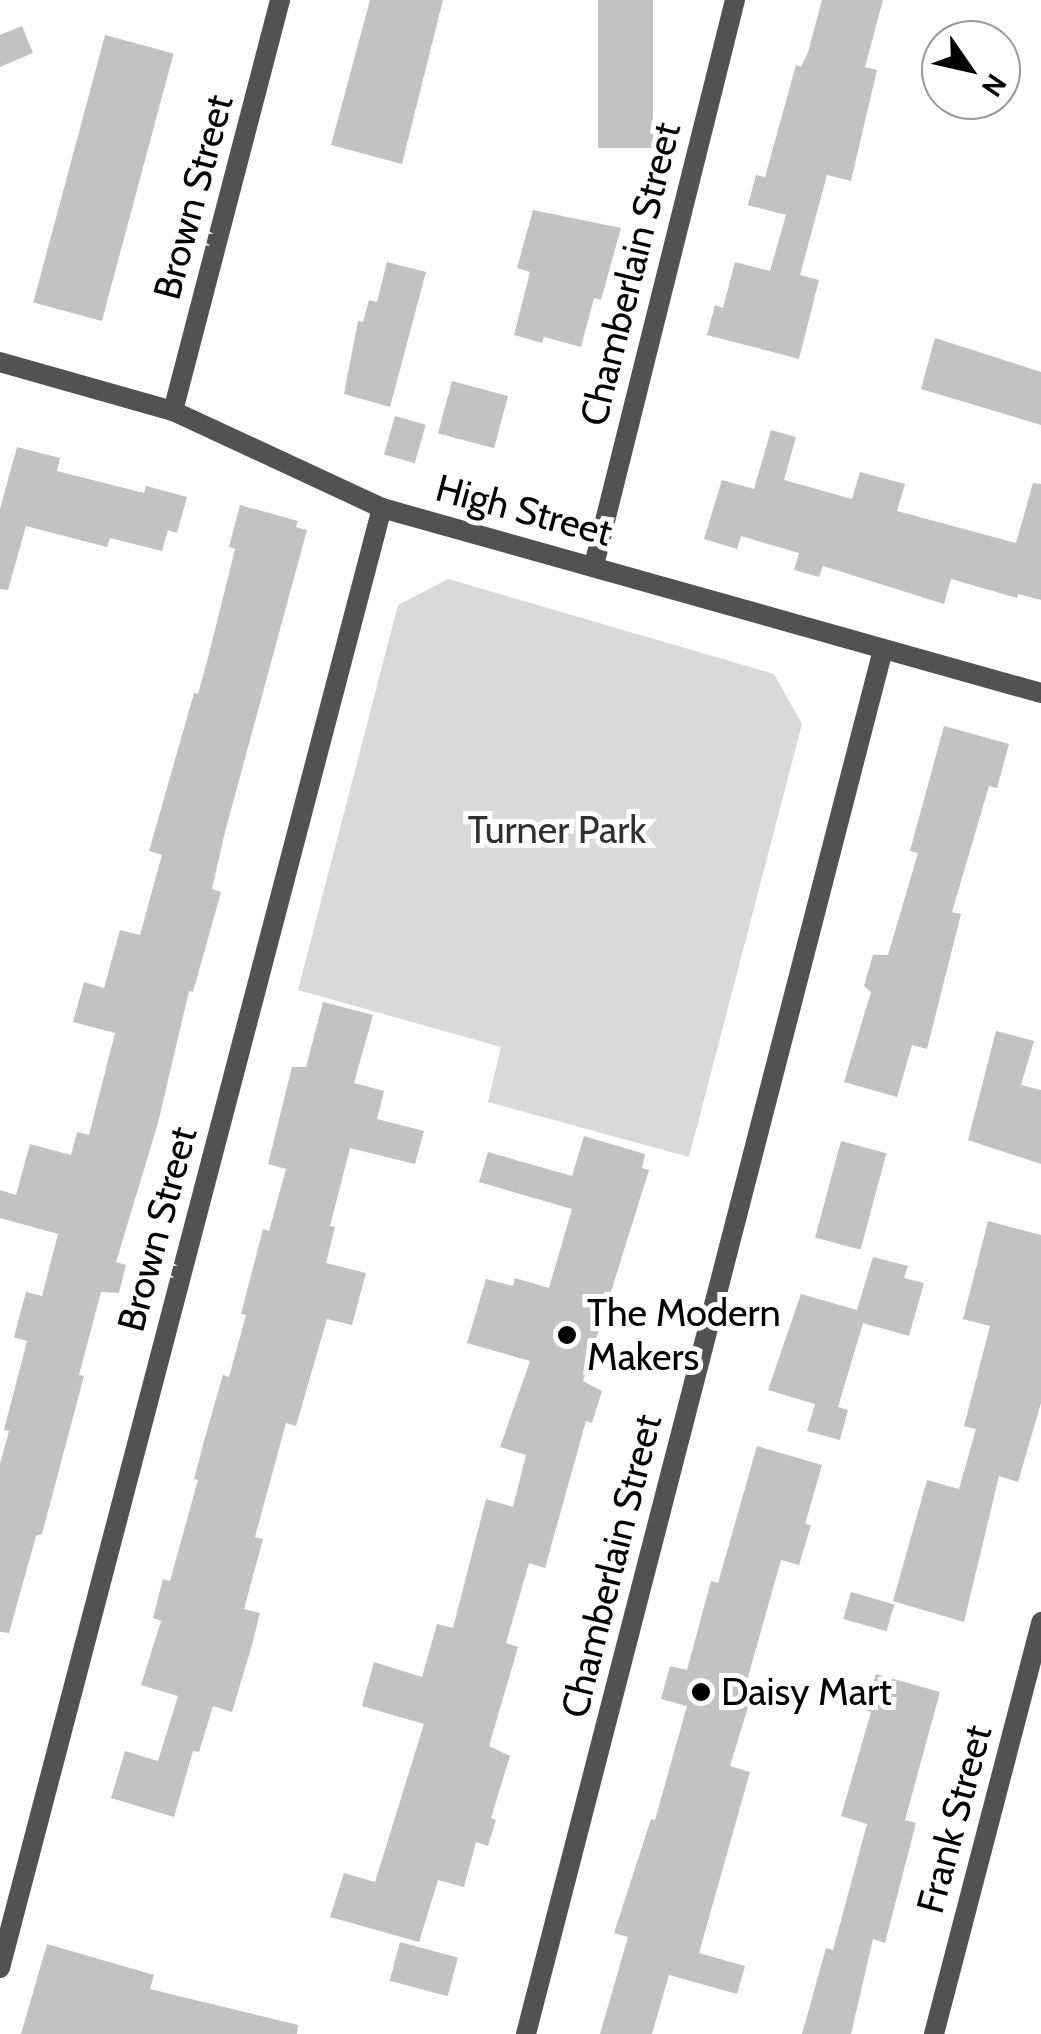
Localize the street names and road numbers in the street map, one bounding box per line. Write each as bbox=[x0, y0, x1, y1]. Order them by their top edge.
street label: Brown Street bbox=[144, 90, 242, 304]
street label: Chamberlain Street bbox=[570, 118, 690, 430]
street label: High Street bbox=[431, 465, 617, 555]
street label: Brown Street bbox=[108, 1122, 206, 1336]
street label: Chamberlain Street bbox=[551, 1410, 671, 1722]
street label: Frank Street bbox=[907, 1720, 1001, 1918]

